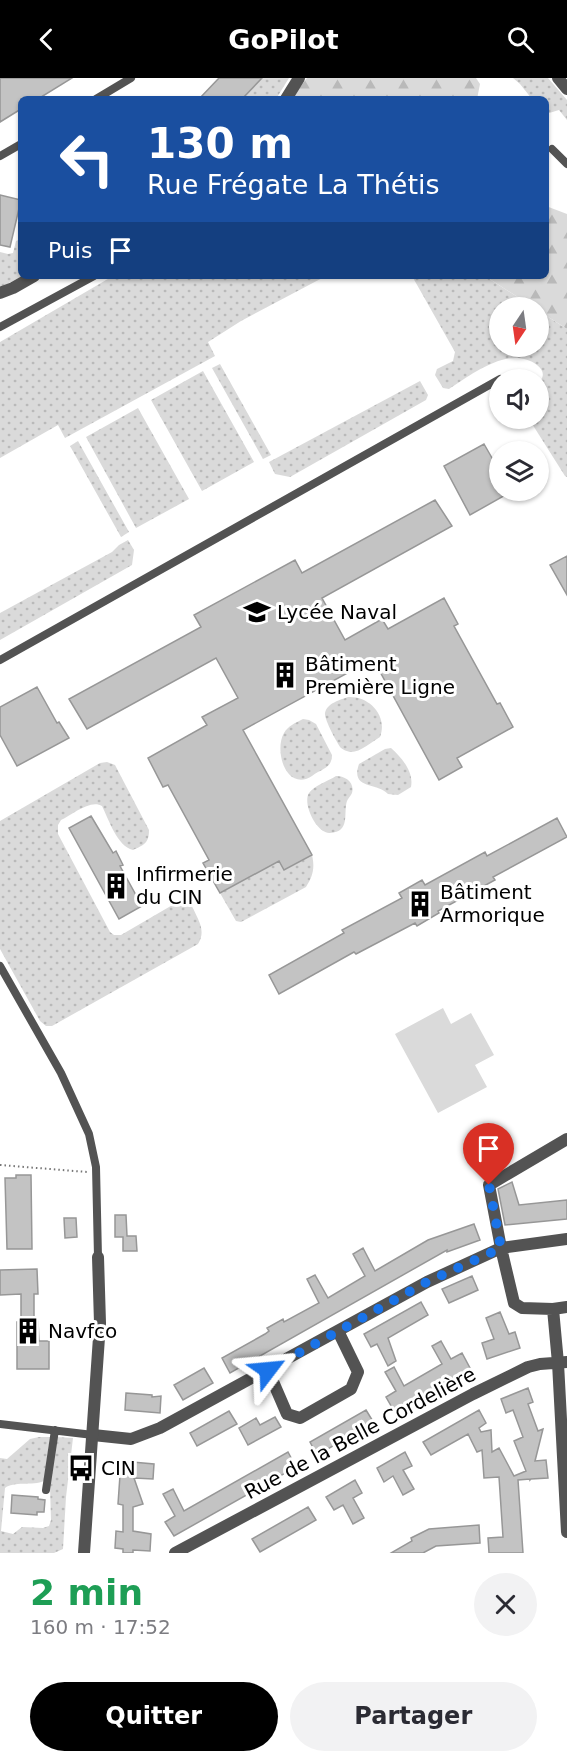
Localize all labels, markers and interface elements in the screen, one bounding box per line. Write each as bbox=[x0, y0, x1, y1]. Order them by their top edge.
icon: back bbox=[30, 23, 63, 56]
icon: search bbox=[504, 23, 537, 56]
text: GoPilot bbox=[228, 24, 339, 55]
text: 130 m bbox=[147, 119, 293, 168]
icon: left bbox=[48, 120, 126, 198]
text: Rue Frégate La Thétis bbox=[147, 169, 440, 200]
icon: arrive bbox=[104, 234, 137, 267]
text: Puis bbox=[48, 238, 92, 263]
north arrow bbox=[489, 297, 549, 357]
map controls bbox=[489, 297, 549, 501]
button: sound bbox=[489, 369, 549, 429]
button: layers bbox=[489, 441, 549, 501]
school or university icon: Lycée Naval bbox=[242, 597, 272, 627]
place label: Lycée Naval bbox=[277, 600, 397, 624]
place label: Bâtiment Première Ligne bbox=[305, 652, 455, 699]
building icon: Bâtiment Première Ligne bbox=[270, 660, 300, 690]
place label: Infirmerie du CIN bbox=[136, 862, 233, 909]
building icon: Infirmerie du CIN bbox=[101, 871, 131, 901]
place label: Bâtiment Armorique bbox=[440, 880, 545, 927]
building icon: Bâtiment Armorique bbox=[405, 889, 435, 919]
pin bbox=[463, 1123, 514, 1185]
icon: arrive bbox=[472, 1132, 505, 1165]
building icon: Navfco bbox=[13, 1316, 43, 1346]
place label: Navfco bbox=[48, 1319, 117, 1343]
position arrow bbox=[236, 1338, 300, 1402]
street label: Rue de la Belle Cordelière bbox=[240, 1362, 480, 1504]
bus stop icon: CIN bbox=[66, 1453, 96, 1483]
place label: CIN bbox=[101, 1456, 136, 1480]
text: 2 min bbox=[30, 1572, 143, 1613]
button: close bbox=[474, 1573, 537, 1636]
text: 160 m · 17:52 bbox=[30, 1615, 171, 1639]
button: Quitter bbox=[30, 1682, 278, 1751]
button: Partager bbox=[290, 1682, 537, 1751]

